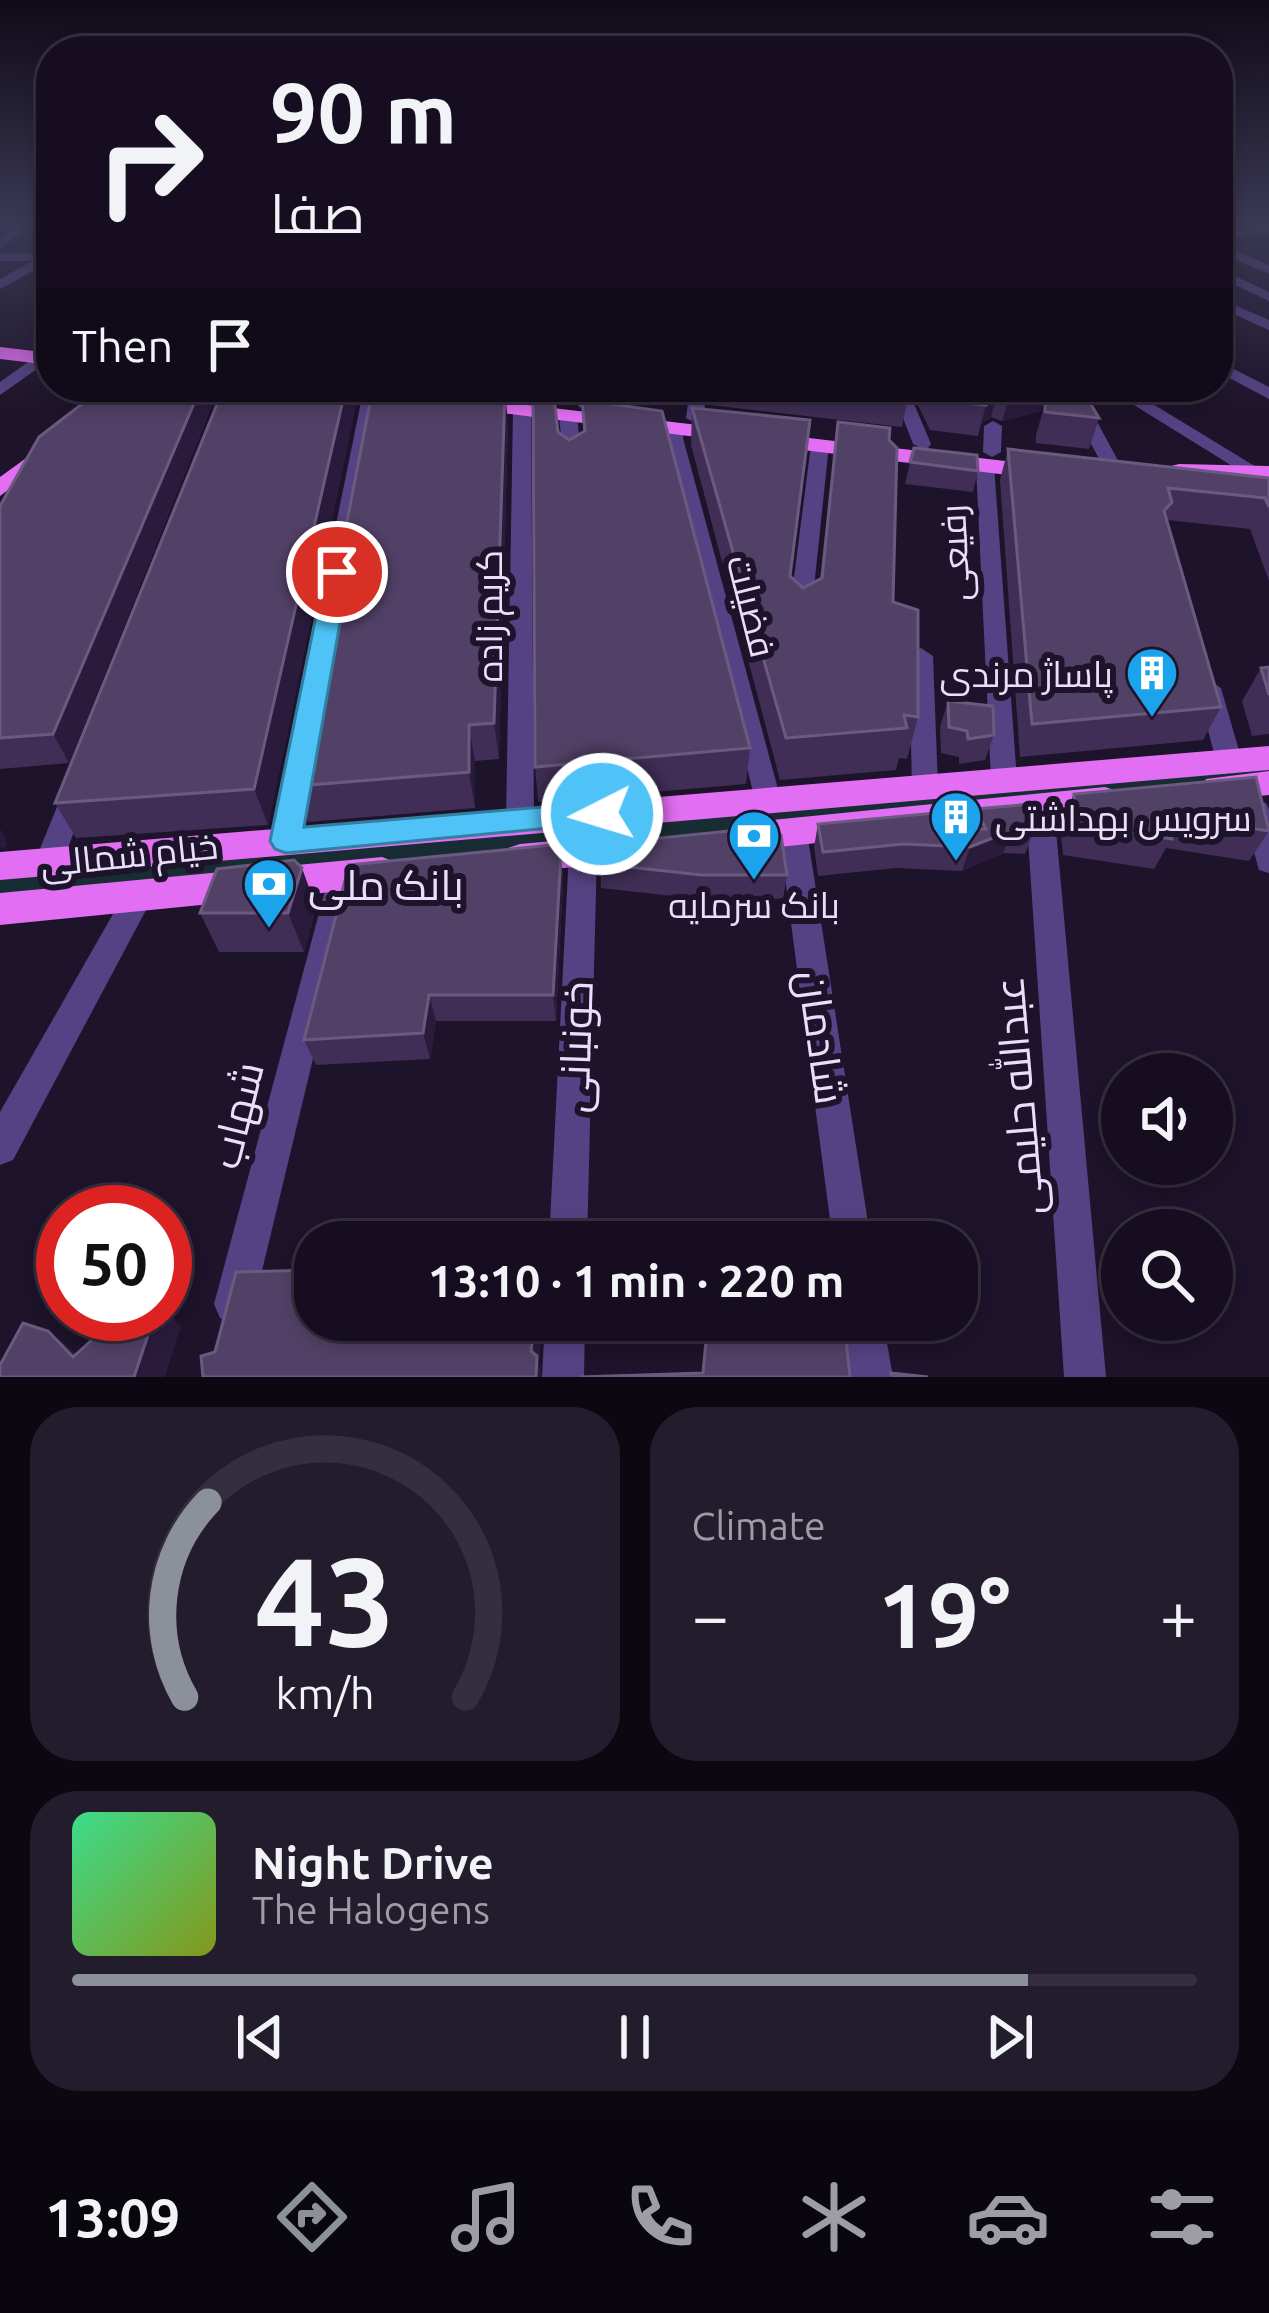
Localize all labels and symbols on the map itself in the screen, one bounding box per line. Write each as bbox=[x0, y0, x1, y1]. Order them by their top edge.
street label: رفیعی bbox=[931, 504, 979, 602]
pin bbox=[286, 521, 388, 623]
street label: کریم زاده bbox=[468, 550, 514, 682]
street label: فضیلت bbox=[720, 551, 784, 661]
building icon: پاساژ مرندی bbox=[1124, 645, 1180, 719]
place label: پاساژ مرندی bbox=[940, 653, 1113, 698]
position arrow bbox=[539, 751, 665, 877]
building icon: سرویس بهداشتی bbox=[928, 789, 984, 863]
place label: سرویس بهداشتی bbox=[995, 797, 1252, 840]
bank icon: بانک سرمایه bbox=[726, 808, 782, 882]
street label: خیام شمالی bbox=[38, 824, 220, 889]
bank icon: بانک ملی bbox=[241, 856, 297, 930]
place label: بانک ملی bbox=[308, 861, 464, 910]
place label: بانک سرمایه bbox=[668, 884, 840, 926]
street label: شادمان bbox=[787, 967, 855, 1107]
street label: عبدالله حلیمی bbox=[981, 975, 1054, 1217]
street label: خونبانی bbox=[549, 980, 603, 1114]
street label: شهاب bbox=[200, 1057, 274, 1174]
speed limit sign: 50 bbox=[36, 1185, 192, 1341]

